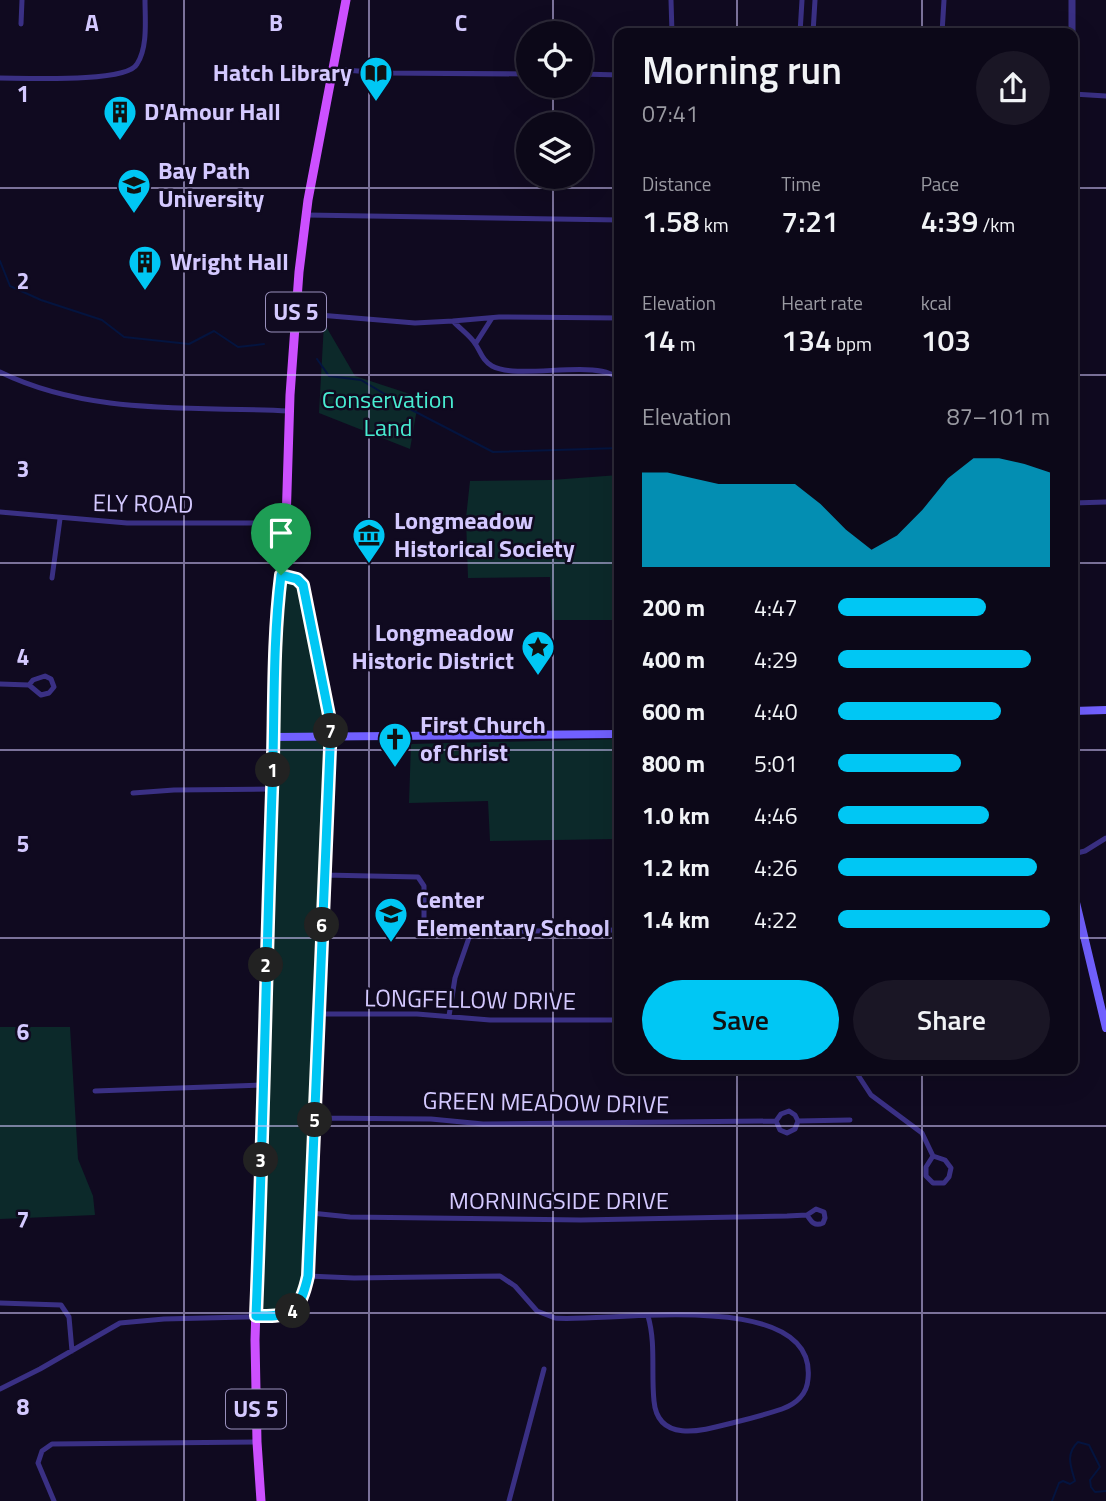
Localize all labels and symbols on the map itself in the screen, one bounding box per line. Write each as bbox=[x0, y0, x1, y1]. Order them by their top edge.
text: A bbox=[85, 5, 99, 40]
text: B bbox=[269, 5, 283, 40]
text: C bbox=[455, 5, 467, 40]
place label: Hatch Library bbox=[213, 54, 352, 90]
library icon: Hatch Library bbox=[357, 54, 395, 103]
text: 1 bbox=[17, 76, 29, 111]
building icon: D'Amour Hall bbox=[101, 93, 139, 142]
place label: D'Amour Hall bbox=[144, 93, 281, 129]
place label: Bay Path University bbox=[158, 152, 264, 216]
school or university icon: Bay Path University bbox=[115, 166, 153, 215]
building icon: Wright Hall bbox=[126, 243, 164, 292]
place label: Wright Hall bbox=[170, 243, 289, 279]
text: 2 bbox=[17, 263, 29, 298]
road number: US 5 bbox=[266, 292, 326, 332]
park label: Conservation Land bbox=[322, 381, 454, 445]
text: 3 bbox=[17, 451, 29, 486]
street label: ELY ROAD bbox=[92, 484, 194, 522]
place label: Longmeadow Historical Society bbox=[394, 502, 575, 566]
pin bbox=[251, 503, 311, 575]
museum icon: Longmeadow Historical Society bbox=[350, 516, 388, 565]
place label: Longmeadow Historic District bbox=[351, 614, 514, 678]
place icon: Longmeadow Historic District bbox=[519, 628, 557, 677]
text: 4 bbox=[17, 639, 29, 674]
place label: First Church of Christ bbox=[420, 706, 546, 770]
pin: 7 bbox=[314, 714, 348, 748]
church icon: First Church of Christ bbox=[376, 720, 414, 769]
pin: 1 bbox=[256, 752, 290, 788]
text: 5 bbox=[17, 826, 29, 861]
place label: Center Elementary School bbox=[416, 881, 610, 945]
school or university icon: Center Elementary School bbox=[372, 895, 410, 944]
pin: 6 bbox=[304, 908, 340, 942]
pin: 2 bbox=[248, 948, 284, 982]
street label: LONGFELLOW DRIVE bbox=[364, 979, 576, 1019]
text: 6 bbox=[17, 1014, 30, 1049]
street label: GREEN MEADOW DRIVE bbox=[422, 1082, 670, 1122]
pin: 5 bbox=[298, 1102, 332, 1138]
pin: 3 bbox=[244, 1142, 278, 1178]
street label: MORNINGSIDE DRIVE bbox=[449, 1182, 669, 1218]
text: 7 bbox=[17, 1202, 29, 1237]
pin: 4 bbox=[276, 1294, 310, 1328]
text: 8 bbox=[17, 1389, 30, 1424]
road number: US 5 bbox=[226, 1390, 286, 1428]

